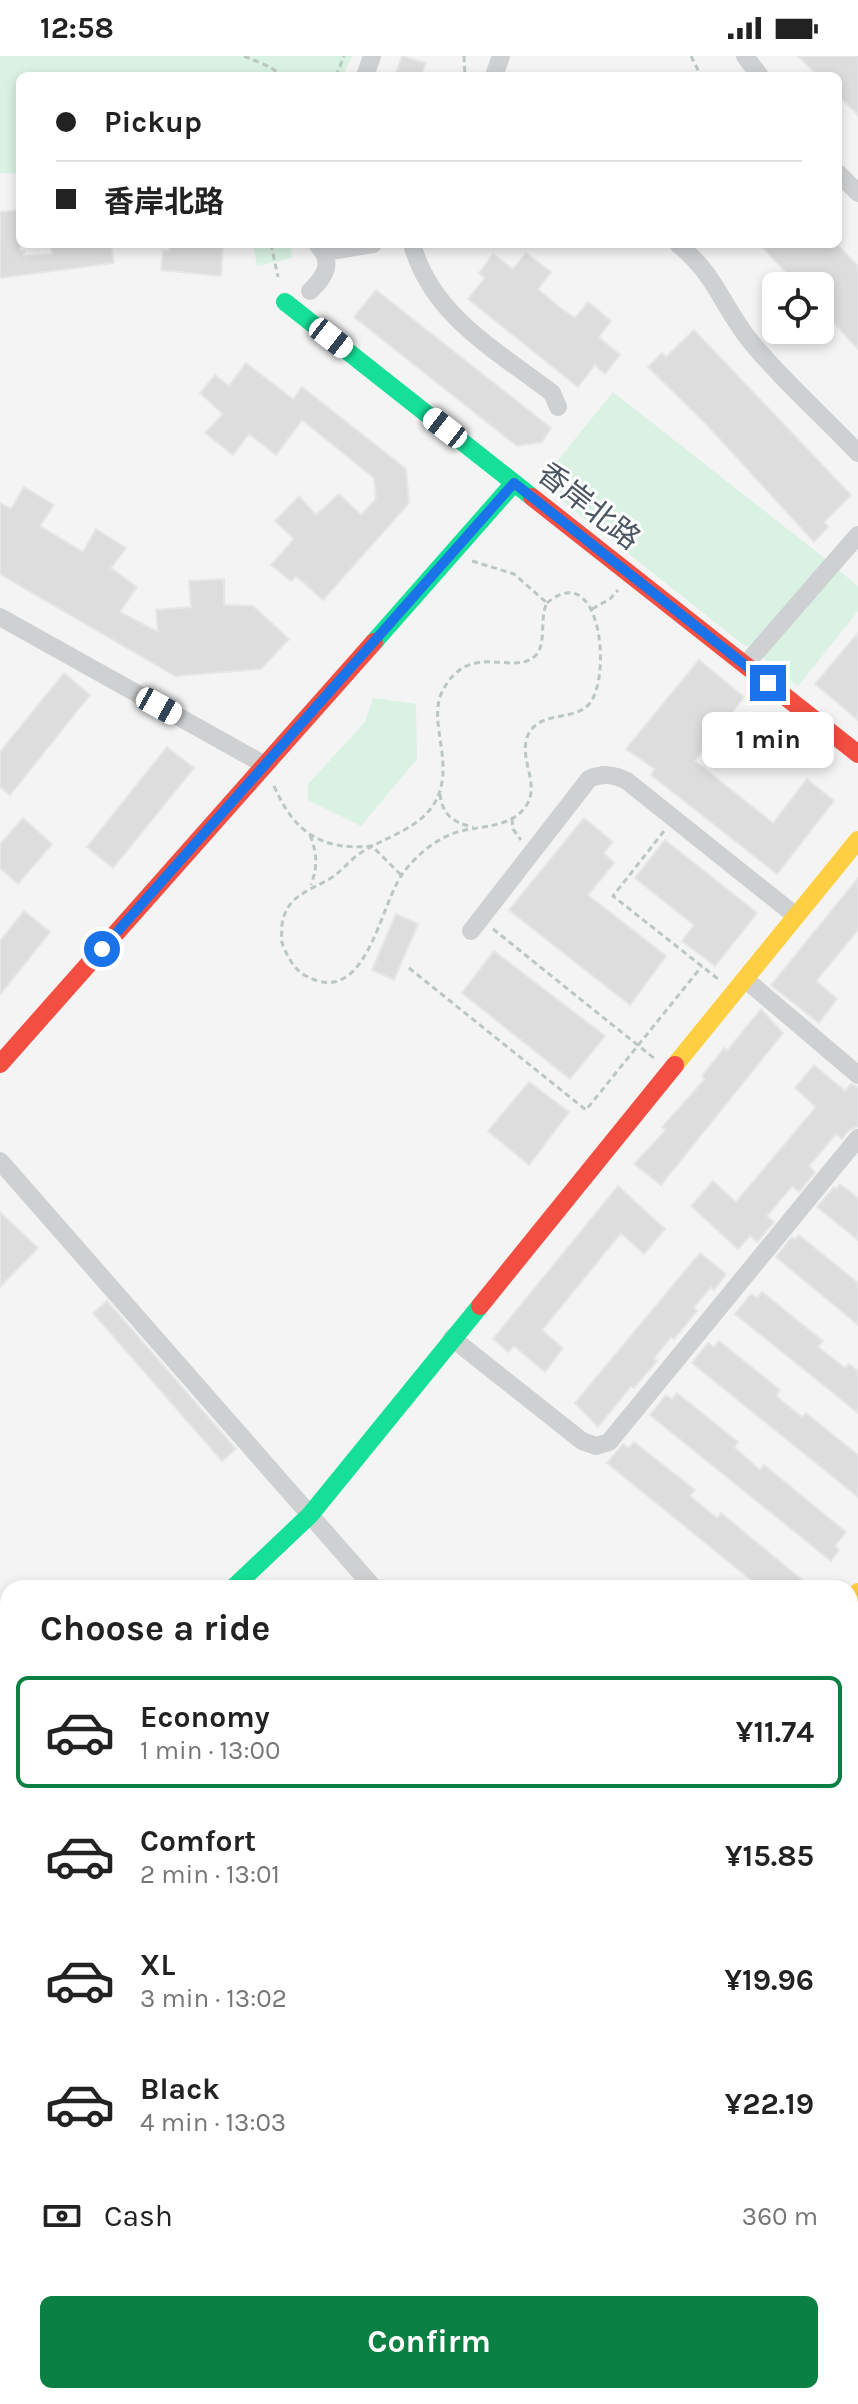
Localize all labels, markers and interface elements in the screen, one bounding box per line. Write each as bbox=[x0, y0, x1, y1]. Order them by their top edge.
text: 12:58 bbox=[40, 10, 114, 46]
text: Pickup bbox=[104, 104, 202, 140]
text: 香岸北路 bbox=[104, 184, 224, 220]
map controls bbox=[762, 272, 834, 344]
button: locate bbox=[762, 272, 834, 344]
car bbox=[305, 314, 357, 362]
car bbox=[419, 404, 471, 452]
street label: 香岸北路 bbox=[531, 455, 647, 557]
route end bbox=[750, 665, 786, 701]
car bbox=[132, 684, 186, 728]
callout: 1 min bbox=[702, 711, 834, 767]
text: 1 min bbox=[735, 724, 801, 755]
route start bbox=[84, 931, 120, 967]
text: Choose a ride bbox=[40, 1607, 270, 1649]
icon: car bbox=[44, 1696, 116, 1768]
text: Economy bbox=[140, 1699, 270, 1735]
text: ¥11.74 bbox=[736, 1714, 814, 1750]
text: 1 min · 13:00 bbox=[140, 1735, 280, 1766]
icon: car bbox=[44, 1820, 116, 1892]
text: Comfort bbox=[140, 1823, 256, 1859]
text: ¥15.85 bbox=[725, 1838, 814, 1874]
text: 2 min · 13:01 bbox=[140, 1859, 280, 1890]
icon: car bbox=[44, 1944, 116, 2016]
text: XL bbox=[140, 1947, 175, 1983]
text: ¥19.96 bbox=[724, 1962, 814, 1998]
text: 3 min · 13:02 bbox=[140, 1983, 287, 2014]
icon: car bbox=[44, 2068, 116, 2140]
text: Black bbox=[140, 2071, 220, 2107]
text: ¥22.19 bbox=[725, 2086, 814, 2122]
text: 4 min · 13:03 bbox=[140, 2107, 286, 2138]
icon: cash bbox=[40, 2194, 84, 2238]
text: Cash bbox=[104, 2198, 173, 2234]
text: 360 m bbox=[742, 2201, 818, 2232]
button: Confirm bbox=[40, 2296, 818, 2388]

